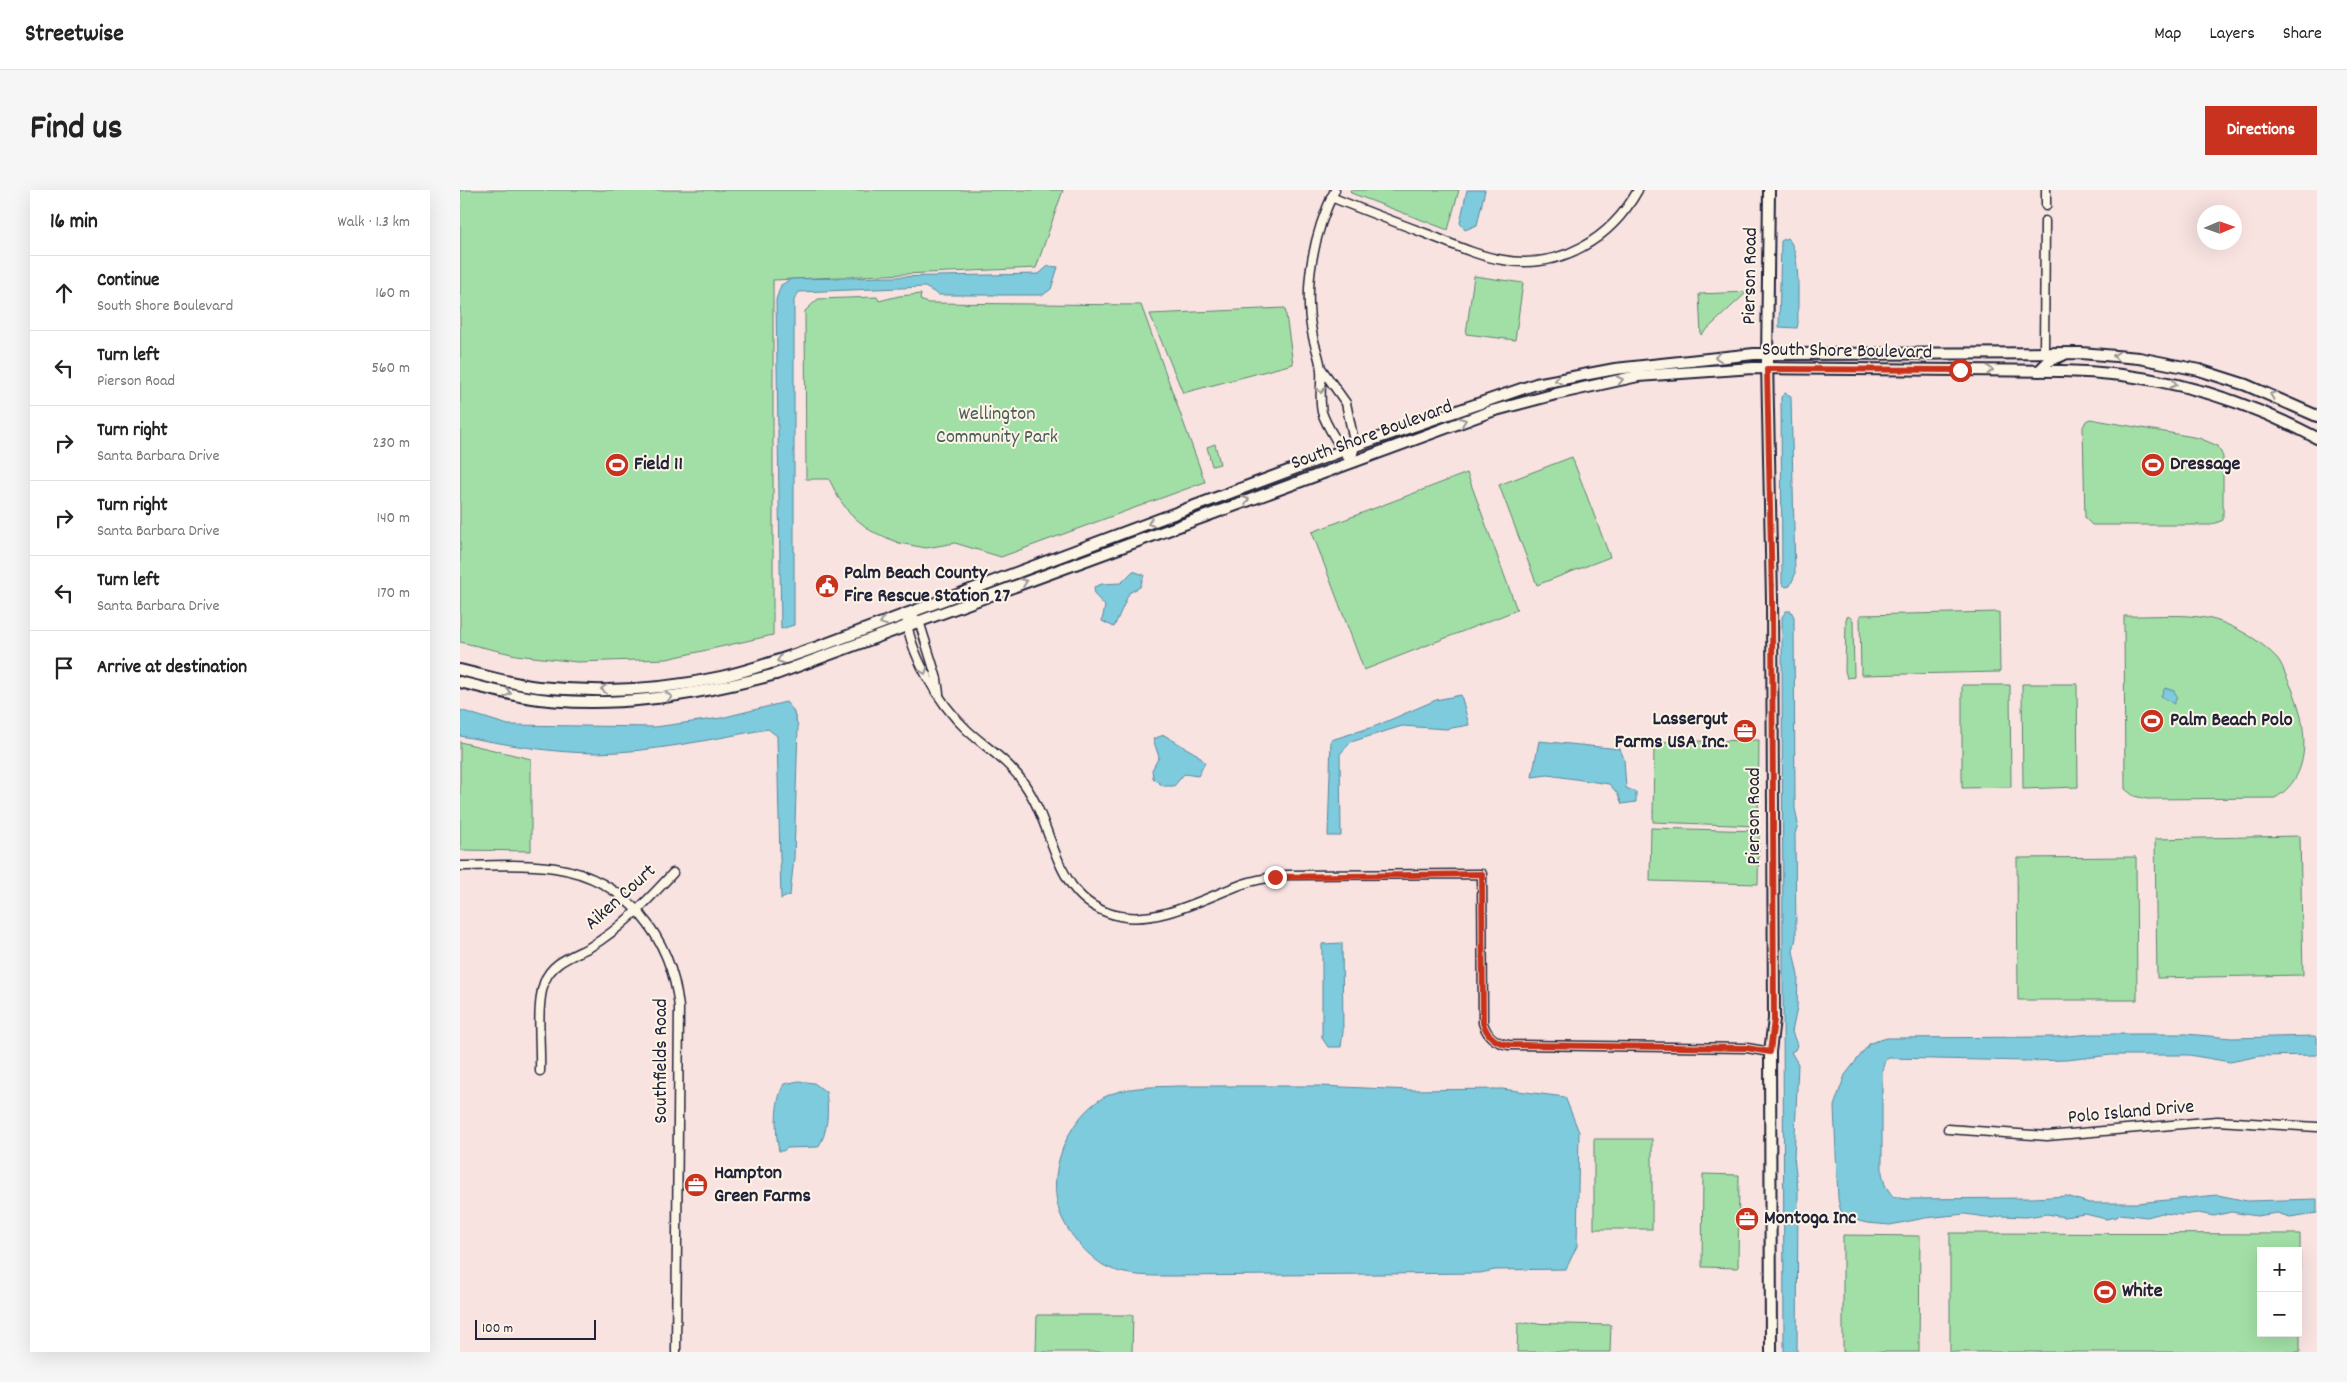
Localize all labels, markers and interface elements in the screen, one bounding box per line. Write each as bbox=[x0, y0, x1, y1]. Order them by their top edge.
text: Streetwise bbox=[25, 18, 124, 52]
text: Map bbox=[2154, 22, 2181, 47]
text: Layers bbox=[2209, 22, 2255, 47]
text: Share bbox=[2283, 22, 2322, 47]
text: Find us bbox=[30, 105, 122, 155]
button: Directions bbox=[2205, 106, 2317, 155]
north arrow bbox=[2197, 205, 2242, 250]
text: 16 min bbox=[50, 208, 98, 238]
text: Walk · 1.3 km bbox=[337, 211, 410, 234]
street label: Pierson Road bbox=[1736, 227, 1766, 325]
text: Continue bbox=[97, 268, 159, 295]
icon: ahead bbox=[50, 279, 78, 307]
text: 160 m bbox=[375, 282, 410, 305]
text: South Shore Boulevard bbox=[97, 295, 233, 318]
street label: South Shore Boulevard bbox=[1762, 337, 1932, 367]
text: Turn left bbox=[97, 343, 160, 370]
one-way arrow bbox=[1714, 351, 1722, 362]
one-way arrow bbox=[2111, 351, 2119, 362]
icon: left bbox=[50, 354, 78, 382]
text: 560 m bbox=[371, 357, 410, 380]
route start bbox=[1949, 359, 1972, 382]
one-way arrow bbox=[1986, 365, 1994, 375]
text: Pierson Road bbox=[97, 370, 175, 393]
one-way arrow bbox=[1553, 374, 1562, 384]
one-way arrow bbox=[1615, 376, 1624, 386]
one-way arrow bbox=[2170, 378, 2179, 389]
one-way arrow bbox=[1316, 386, 1327, 394]
one-way arrow bbox=[2269, 391, 2278, 401]
street label: South Shore Boulevard bbox=[1287, 394, 1457, 478]
park label: Wellington Community Park bbox=[936, 401, 1058, 452]
one-way arrow bbox=[1458, 417, 1467, 427]
text: Turn right bbox=[97, 418, 168, 445]
icon: right bbox=[50, 429, 78, 457]
text: 230 m bbox=[373, 432, 410, 455]
text: Santa Barbara Drive bbox=[97, 445, 219, 468]
place label: Field 11 bbox=[634, 451, 683, 479]
place label: Dressage bbox=[2170, 451, 2241, 479]
sports icon: Field 11 bbox=[604, 452, 630, 478]
sports icon: Dressage bbox=[2140, 452, 2166, 478]
text: Turn right bbox=[97, 493, 168, 520]
one-way arrow bbox=[1241, 496, 1250, 506]
icon: right bbox=[50, 504, 78, 532]
text: 140 m bbox=[376, 507, 410, 530]
one-way arrow bbox=[1147, 516, 1156, 527]
text: Santa Barbara Drive bbox=[97, 520, 219, 543]
place label: Palm Beach County Fire Rescue Station 27 bbox=[844, 560, 1010, 611]
text: Turn left bbox=[97, 568, 160, 595]
public building icon: Palm Beach County Fire Rescue Station 27 bbox=[814, 573, 840, 599]
one-way arrow bbox=[1019, 578, 1028, 588]
icon: left bbox=[50, 579, 78, 607]
text: 170 m bbox=[377, 582, 410, 605]
text: Santa Barbara Drive bbox=[97, 595, 219, 618]
one-way arrow bbox=[880, 616, 888, 626]
icon: arrive bbox=[50, 654, 78, 682]
one-way arrow bbox=[777, 654, 785, 664]
text: Arrive at destination bbox=[97, 655, 247, 682]
one-way arrow bbox=[918, 666, 929, 675]
one-way arrow bbox=[599, 684, 607, 695]
one-way arrow bbox=[503, 687, 512, 698]
one-way arrow bbox=[666, 692, 674, 703]
place label: Lassergut Farms USA Inc. bbox=[1615, 706, 1729, 757]
place label: Palm Beach Polo bbox=[2170, 707, 2293, 735]
sports icon: Palm Beach Polo bbox=[2139, 708, 2165, 734]
office icon: Lassergut Farms USA Inc. bbox=[1732, 718, 1758, 744]
street label: Pierson Road bbox=[1741, 767, 1769, 865]
street label: Aiken Court bbox=[579, 858, 663, 938]
route end bbox=[1264, 866, 1287, 889]
street label: Southfields Road bbox=[648, 998, 676, 1124]
street label: Polo Island Drive bbox=[2067, 1094, 2196, 1132]
place label: Hampton Green Farms bbox=[714, 1160, 811, 1211]
office icon: Hampton Green Farms bbox=[683, 1172, 709, 1198]
place label: Montoga Inc bbox=[1764, 1205, 1856, 1233]
office icon: Montoga Inc bbox=[1734, 1206, 1760, 1232]
map controls bbox=[2257, 1247, 2302, 1337]
button: + bbox=[2257, 1247, 2302, 1292]
place label: White bbox=[2122, 1278, 2163, 1306]
sports icon: White bbox=[2092, 1279, 2118, 1305]
button: − bbox=[2257, 1292, 2302, 1337]
scale bar bbox=[475, 1317, 596, 1340]
text: 100 m bbox=[482, 1319, 513, 1339]

